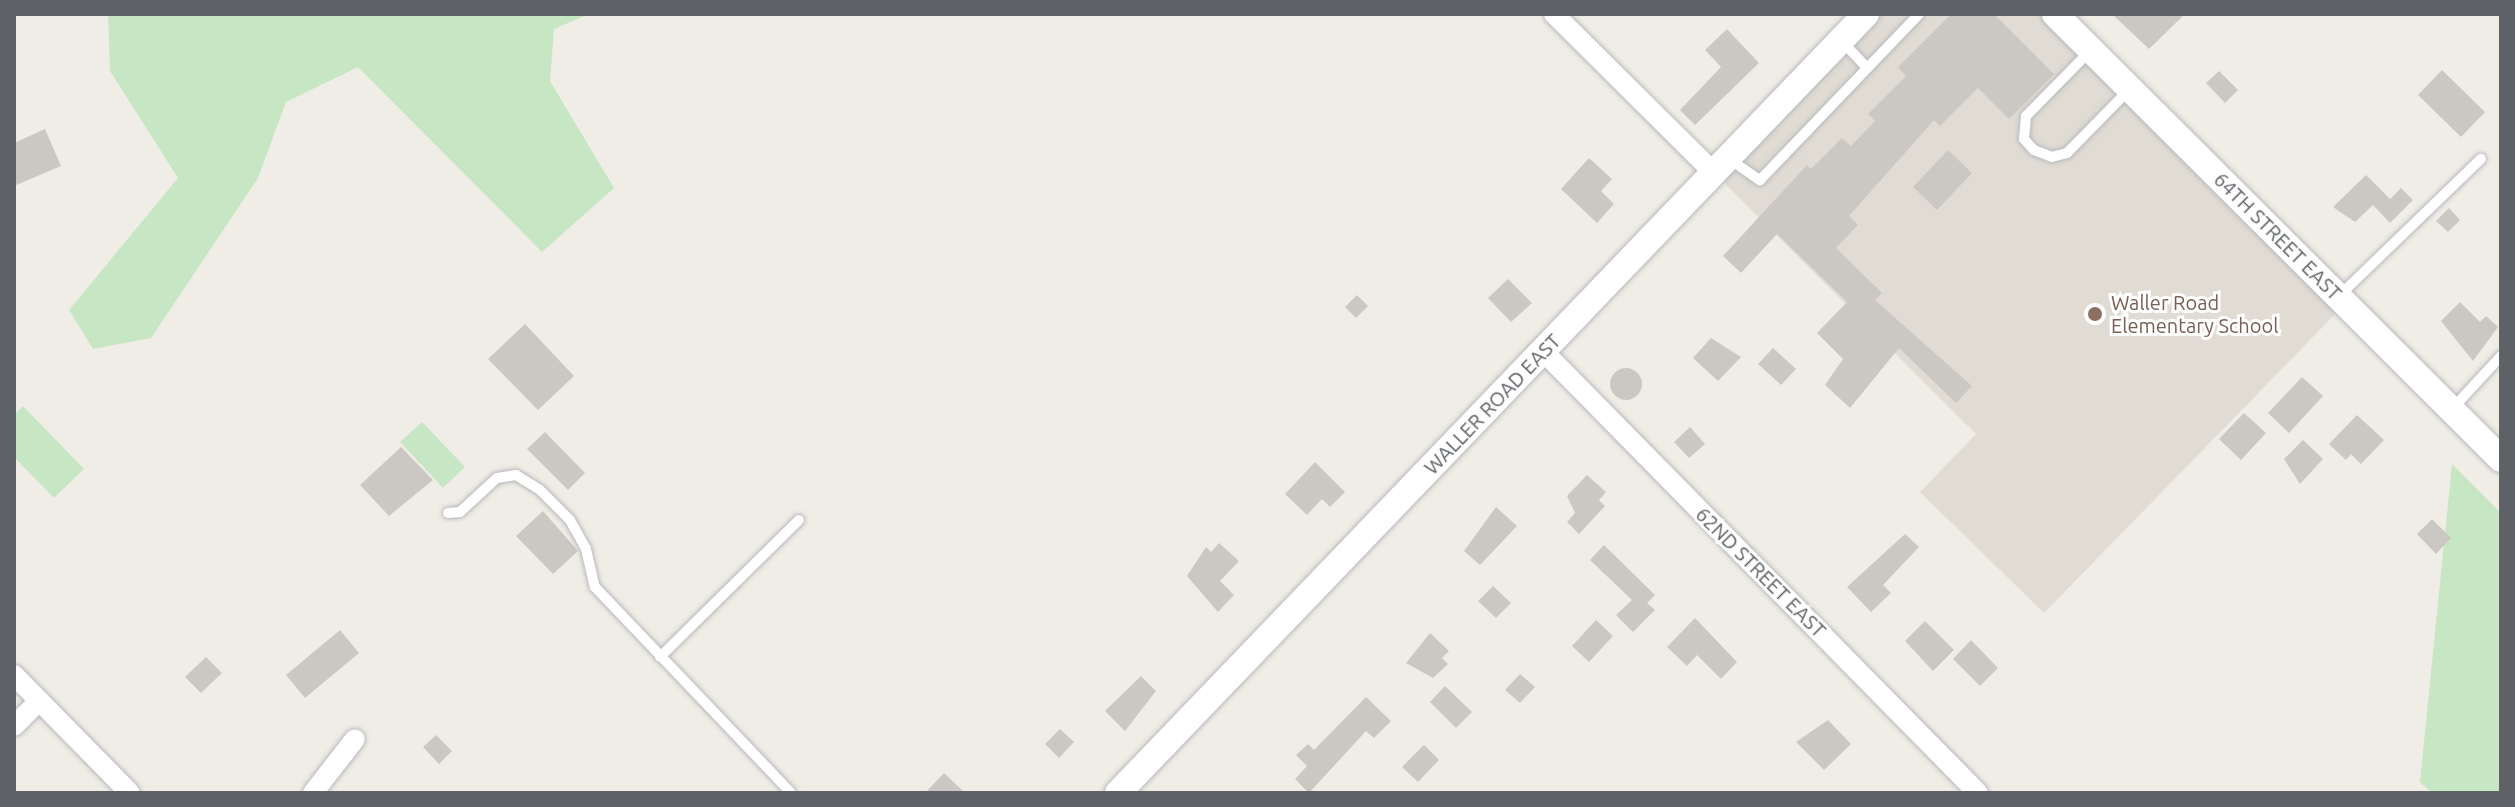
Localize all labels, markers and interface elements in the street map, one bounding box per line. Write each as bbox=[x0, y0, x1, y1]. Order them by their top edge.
street label: 64TH STREET EAST bbox=[2209, 167, 2347, 305]
place label: Waller Road Elementary School bbox=[2111, 290, 2278, 337]
marker: Waller Road Elementary School bbox=[2086, 305, 2104, 323]
street label: WALLER ROAD EAST bbox=[1419, 329, 1565, 479]
street label: 62ND STREET EAST bbox=[1691, 502, 1831, 642]

